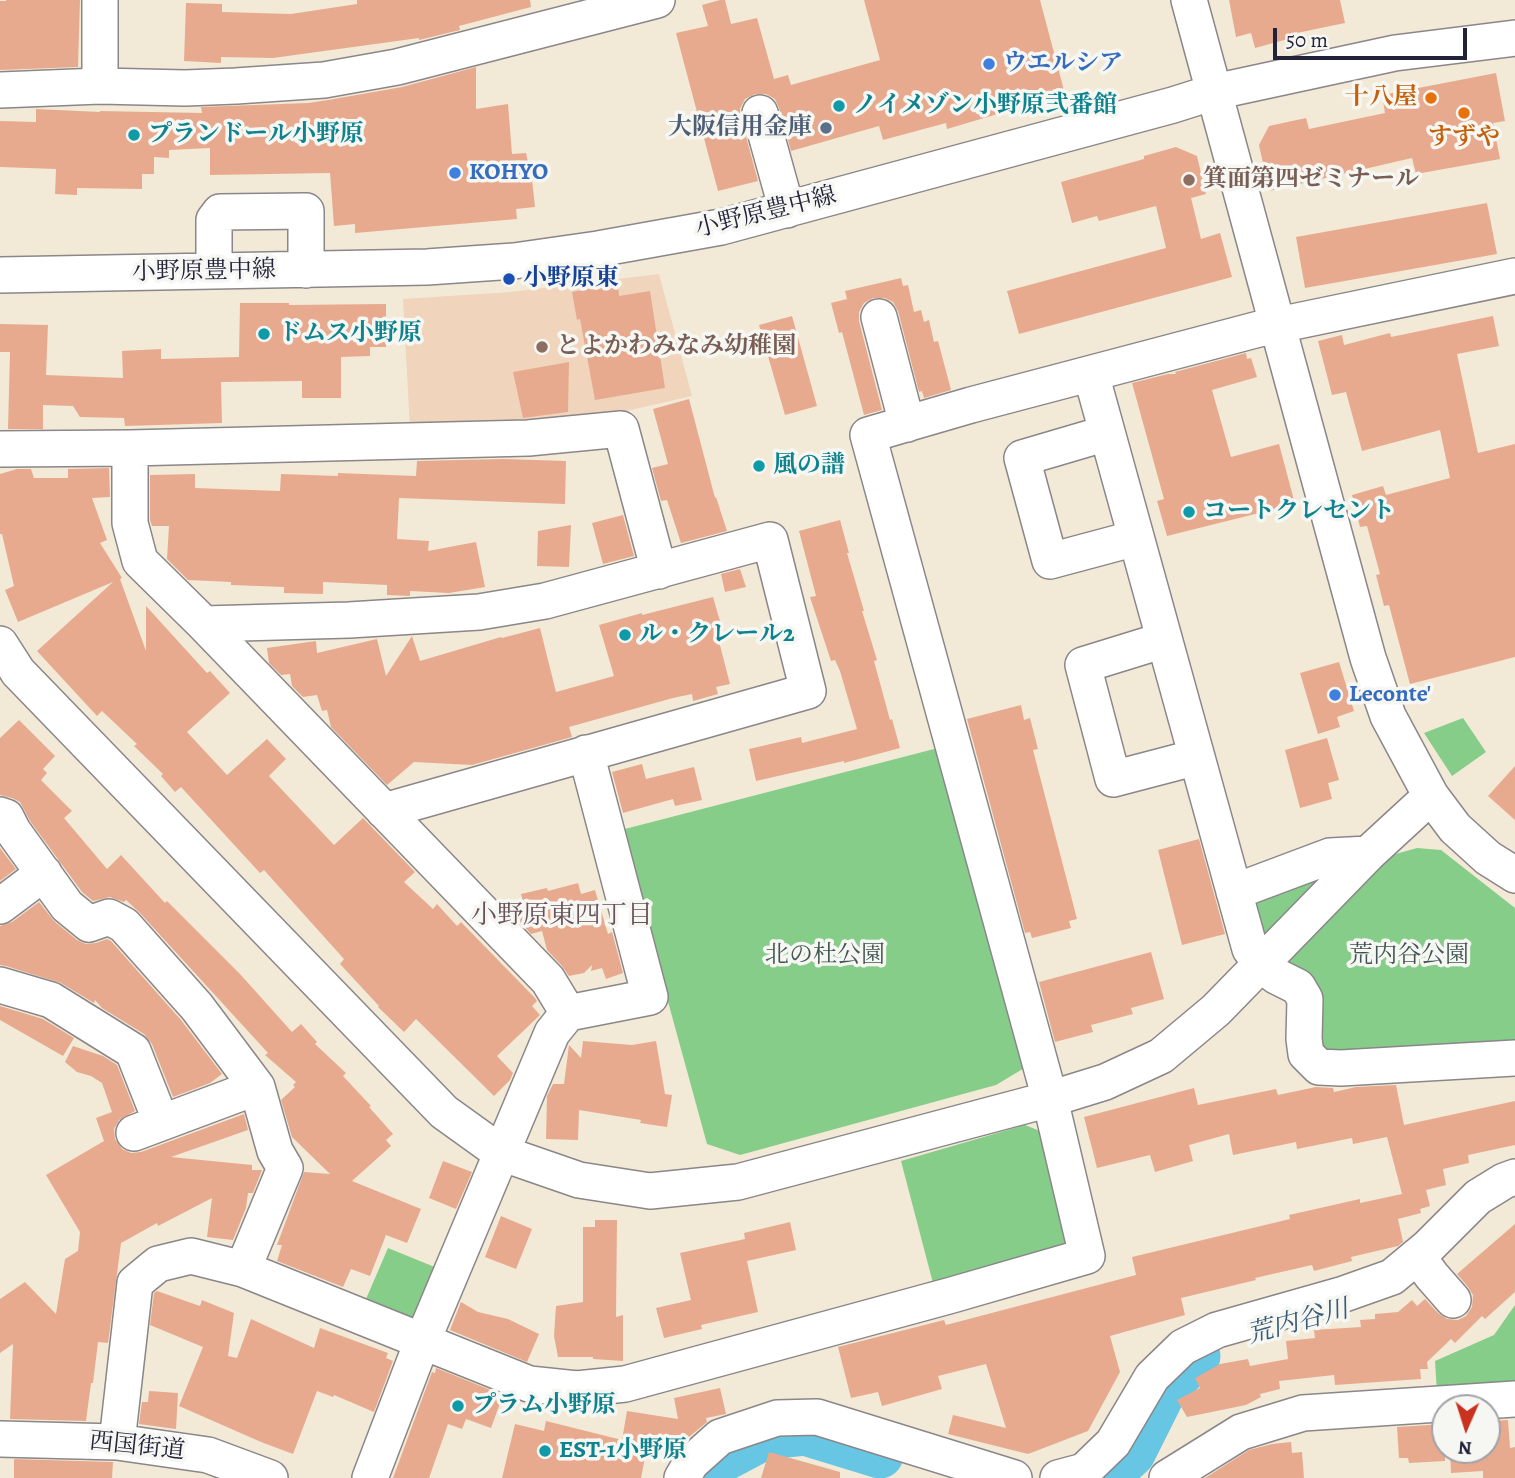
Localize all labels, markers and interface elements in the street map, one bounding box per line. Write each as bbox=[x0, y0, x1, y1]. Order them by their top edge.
scale bar bbox=[1277, 14, 1471, 58]
text: 50 m bbox=[1286, 26, 1328, 54]
place label: ウエルシア bbox=[1003, 50, 1123, 78]
marker: ウエルシア bbox=[981, 56, 997, 72]
place label: 十八屋 bbox=[1345, 84, 1417, 112]
marker: 十八屋 bbox=[1423, 90, 1439, 106]
place label: ノイメゾン小野原弐番館 bbox=[853, 92, 1117, 120]
marker: ノイメゾン小野原弐番館 bbox=[831, 98, 847, 114]
marker: すずや bbox=[1456, 105, 1472, 121]
place label: 大阪信用金庫 bbox=[668, 114, 812, 142]
marker: 大阪信用金庫 bbox=[818, 120, 834, 136]
place label: プランドール小野原 bbox=[148, 121, 364, 149]
place label: すずや bbox=[1428, 124, 1500, 152]
marker: プランドール小野原 bbox=[126, 127, 142, 143]
place label: KOHYO bbox=[469, 159, 548, 187]
marker: KOHYO bbox=[447, 165, 463, 181]
place label: 箕面第四ゼミナール bbox=[1203, 166, 1419, 194]
marker: 箕面第四ゼミナール bbox=[1181, 172, 1197, 188]
street label: 小野原豊中線 bbox=[693, 182, 839, 244]
street label: 小野原豊中線 bbox=[132, 256, 276, 288]
place label: 小野原東 bbox=[523, 265, 619, 293]
marker: 小野原東 bbox=[501, 271, 517, 287]
place label: ドムス小野原 bbox=[278, 320, 422, 348]
marker: ドムス小野原 bbox=[256, 326, 272, 342]
place label: とよかわみなみ幼稚園 bbox=[556, 333, 796, 361]
marker: とよかわみなみ幼稚園 bbox=[534, 339, 550, 355]
place label: 風の譜 bbox=[773, 452, 845, 480]
marker: 風の譜 bbox=[751, 458, 767, 474]
place label: コートクレセント bbox=[1203, 498, 1395, 526]
marker: コートクレセント bbox=[1181, 504, 1197, 520]
place label: ル・クレール2 bbox=[639, 621, 795, 649]
marker: ル・クレール2 bbox=[617, 627, 633, 643]
place label: Leconte' bbox=[1349, 681, 1431, 709]
marker: Leconte' bbox=[1327, 687, 1343, 703]
district label: 小野原東四丁目 bbox=[471, 901, 653, 933]
park label: 北の杜公園 bbox=[765, 942, 885, 970]
park label: 荒内谷公園 bbox=[1349, 942, 1469, 970]
water label: 荒内谷川 bbox=[1244, 1294, 1352, 1352]
place label: プラム小野原 bbox=[472, 1392, 616, 1420]
north arrow bbox=[1431, 1394, 1501, 1464]
marker: プラム小野原 bbox=[450, 1398, 466, 1414]
street label: 西国街道 bbox=[88, 1428, 186, 1466]
text: N bbox=[1457, 1435, 1473, 1461]
place label: EST-1小野原 bbox=[559, 1437, 687, 1465]
marker: EST-1小野原 bbox=[537, 1443, 553, 1459]

